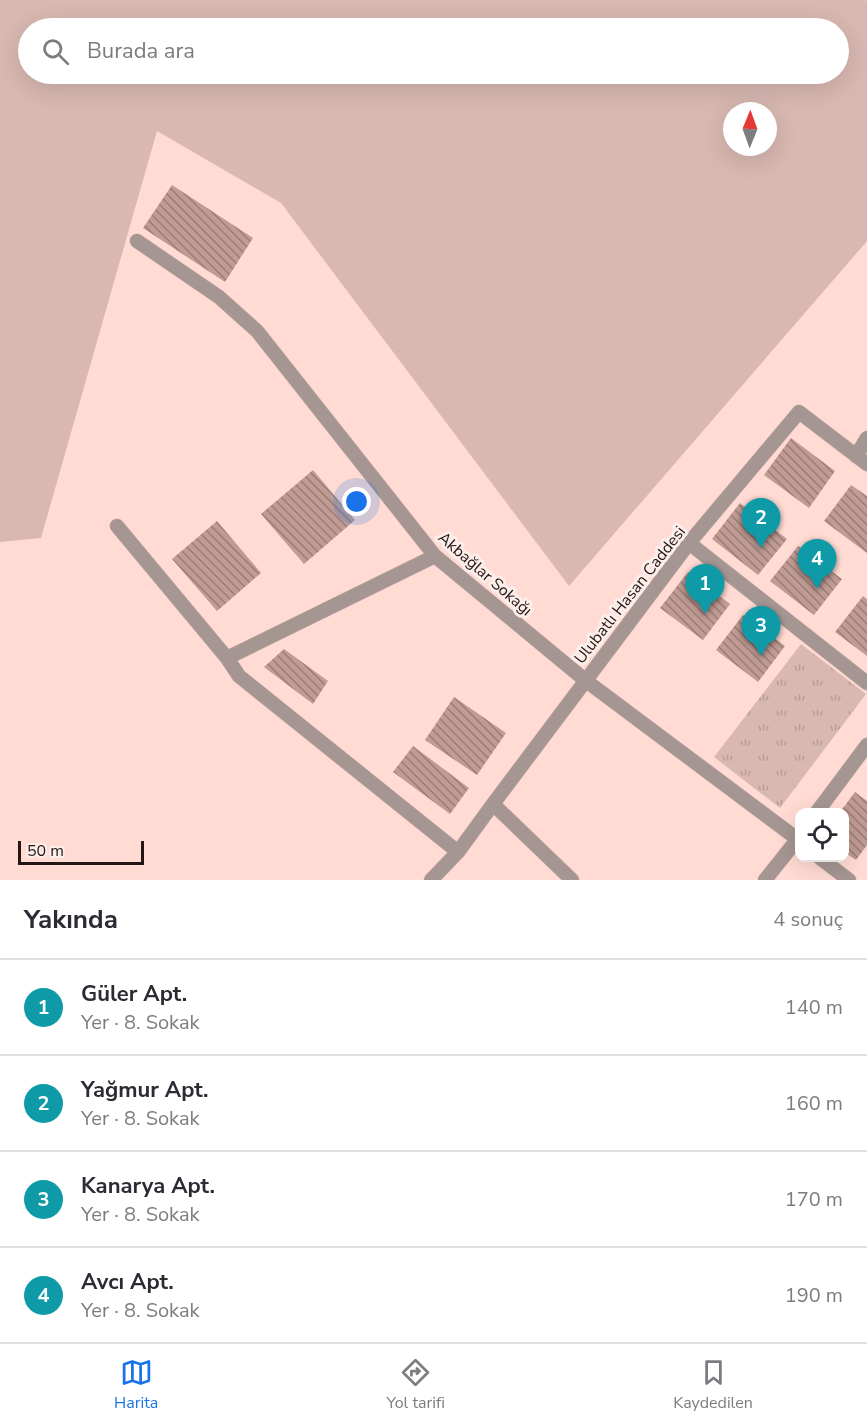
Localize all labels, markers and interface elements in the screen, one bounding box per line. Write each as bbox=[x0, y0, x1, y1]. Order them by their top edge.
search box bbox=[18, 18, 849, 84]
icon: search bbox=[39, 35, 72, 68]
text: Burada ara bbox=[87, 36, 195, 66]
north arrow bbox=[723, 102, 777, 156]
your location bbox=[342, 487, 371, 516]
pin: 2 bbox=[742, 498, 780, 548]
street label: Ulubatlı Hasan Caddesi bbox=[569, 522, 691, 668]
street label: Akbağlar Sokağı bbox=[433, 527, 537, 621]
pin: 4 bbox=[798, 540, 836, 589]
pin: 1 bbox=[686, 564, 724, 614]
pin: 3 bbox=[742, 606, 780, 656]
map controls bbox=[795, 808, 849, 862]
button: locate bbox=[795, 808, 849, 862]
scale bar bbox=[18, 838, 144, 866]
text: 50 m bbox=[27, 840, 64, 862]
text: Yakında bbox=[24, 902, 118, 937]
text: 4 sonuç bbox=[773, 906, 843, 933]
text: Güler Apt. bbox=[81, 979, 187, 1009]
text: 1 bbox=[38, 994, 50, 1021]
text: 140 m bbox=[785, 994, 843, 1021]
text: Yer · 8. Sokak bbox=[81, 1009, 200, 1036]
text: Yağmur Apt. bbox=[81, 1075, 209, 1105]
text: 2 bbox=[38, 1090, 50, 1117]
text: 160 m bbox=[785, 1090, 843, 1117]
text: Yer · 8. Sokak bbox=[81, 1105, 200, 1132]
text: Kanarya Apt. bbox=[81, 1171, 215, 1201]
text: 3 bbox=[38, 1186, 50, 1213]
text: 170 m bbox=[785, 1186, 843, 1213]
text: Yer · 8. Sokak bbox=[81, 1201, 200, 1228]
text: Avcı Apt. bbox=[81, 1267, 174, 1297]
text: 4 bbox=[38, 1282, 50, 1309]
text: 190 m bbox=[785, 1282, 843, 1309]
text: Yer · 8. Sokak bbox=[81, 1297, 200, 1324]
tab: Harita bbox=[114, 1356, 158, 1414]
tab: Yol tarifi bbox=[386, 1356, 445, 1414]
tab: Kaydedilen bbox=[673, 1356, 753, 1414]

